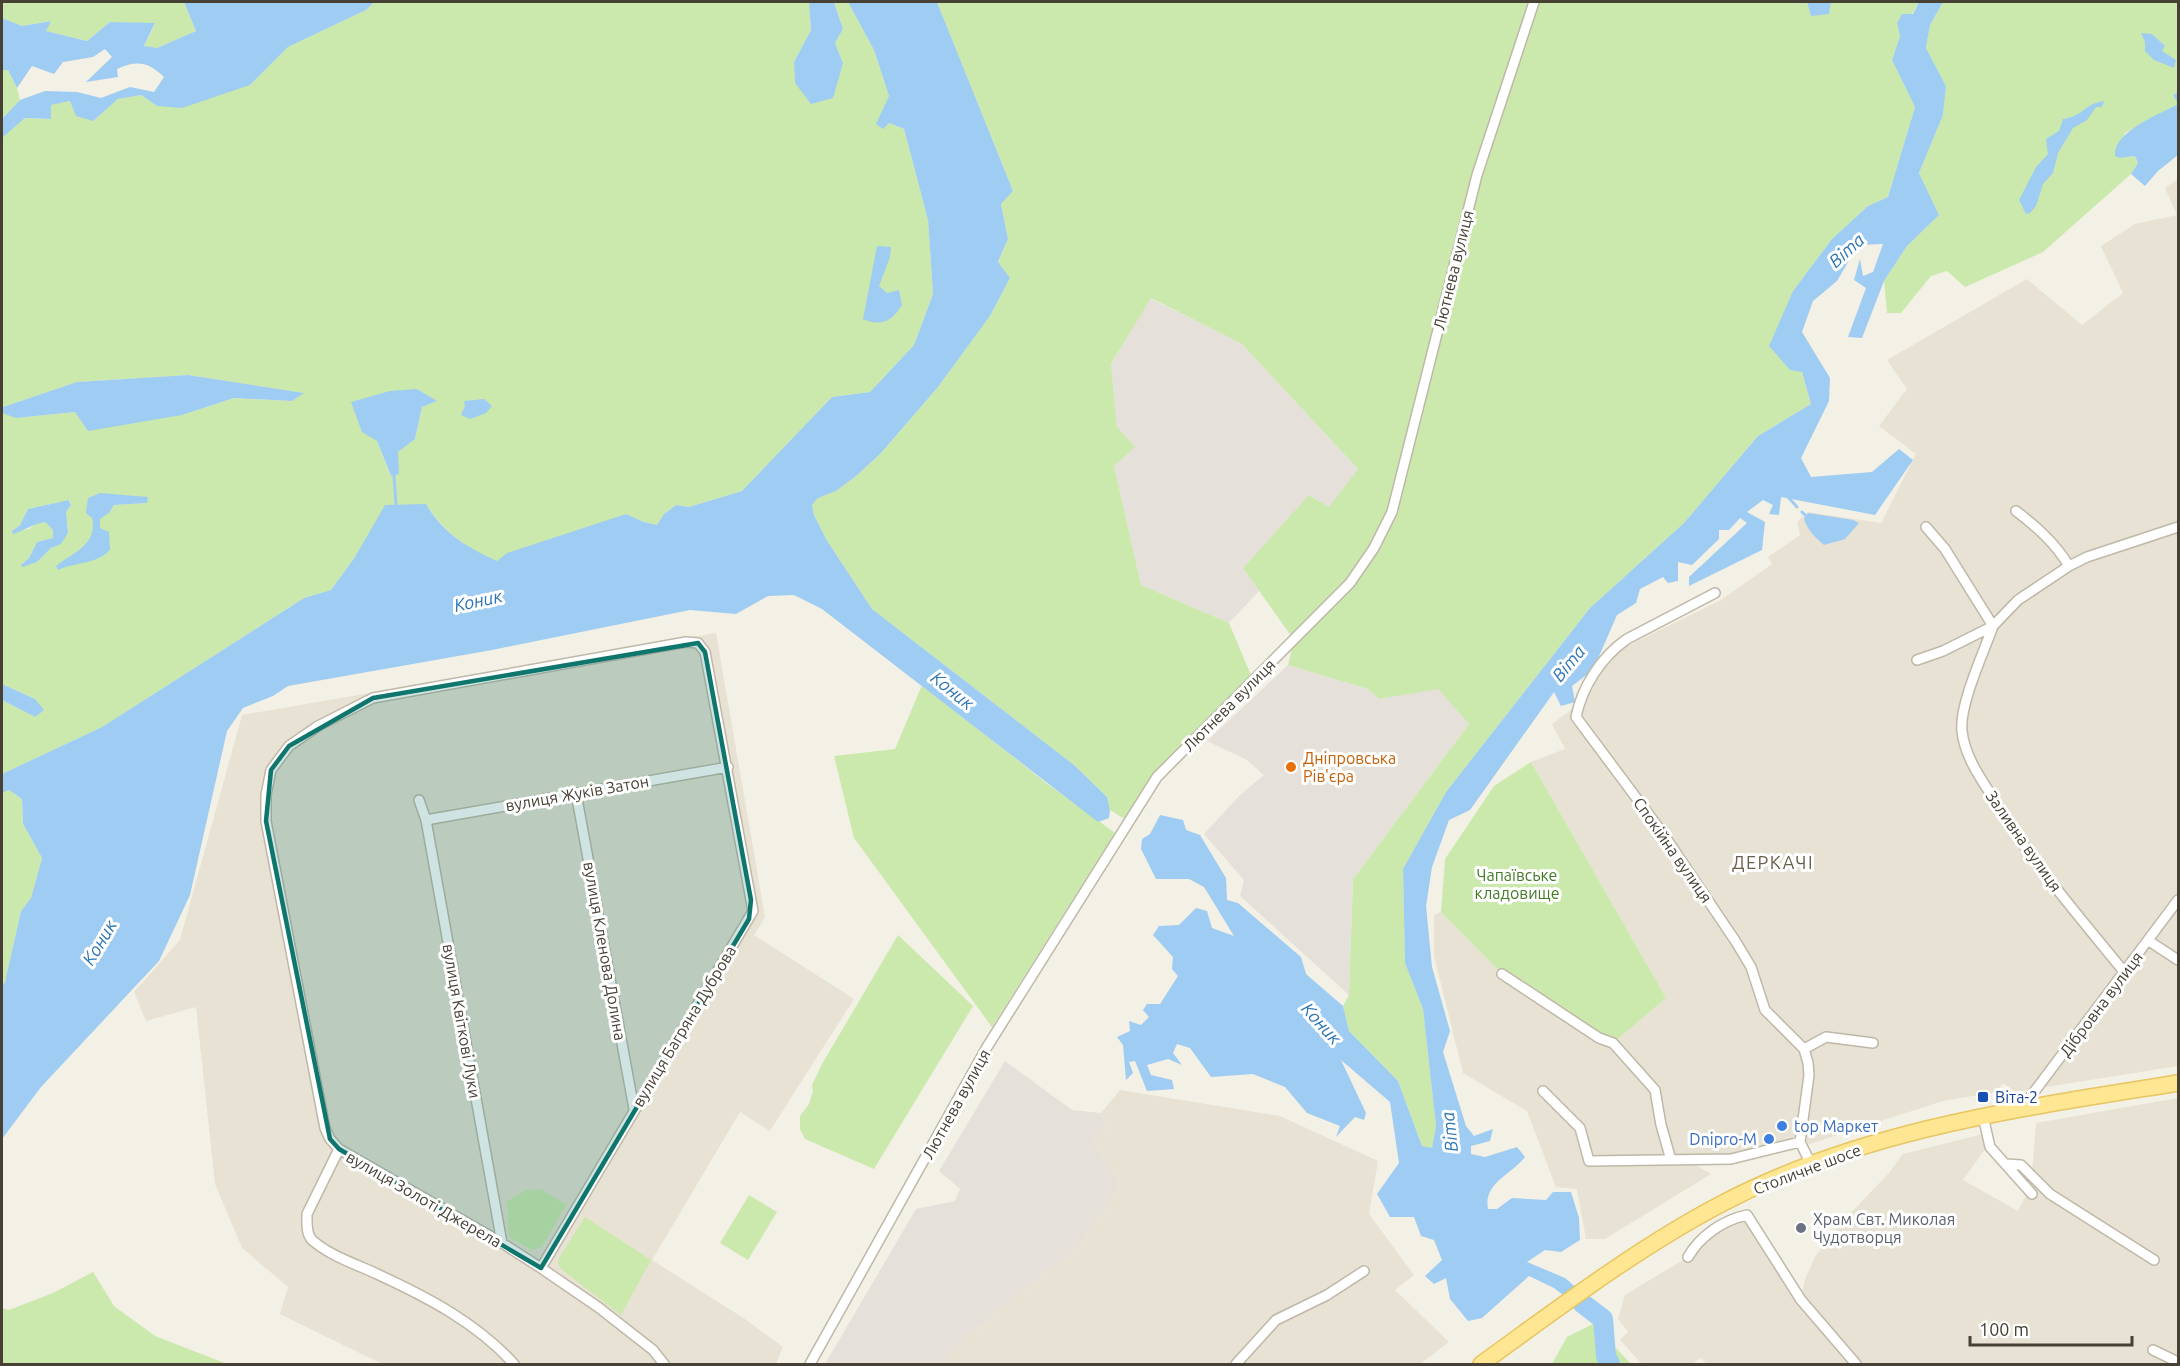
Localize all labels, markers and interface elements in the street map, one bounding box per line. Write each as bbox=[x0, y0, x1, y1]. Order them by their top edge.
street label: Лютнева вулиця bbox=[1429, 208, 1477, 332]
water label: Віта bbox=[1824, 229, 1868, 271]
water label: Коник bbox=[452, 585, 505, 615]
water label: Віта bbox=[1547, 641, 1589, 685]
street label: Лютнева вулиця bbox=[1179, 655, 1279, 755]
water label: Коник bbox=[928, 667, 979, 714]
place label: Дніпровська Рів'єра bbox=[1303, 749, 1396, 785]
marker: Дніпровська Рів'єра bbox=[1284, 760, 1298, 774]
street label: вулиця Жуків Затон bbox=[504, 772, 650, 814]
street label: Заливна вулиця bbox=[1982, 787, 2066, 895]
street label: Спокійна вулиця bbox=[1630, 794, 1716, 906]
district label: ДЕРКАЧІ bbox=[1732, 852, 1814, 872]
street label: вулиця Кленова Долина bbox=[580, 860, 630, 1042]
park label: Чапаївське кладовище bbox=[1474, 866, 1560, 902]
water label: Коник bbox=[78, 915, 121, 968]
street label: вулиця Квіткові Луки bbox=[440, 942, 484, 1100]
street label: вулиця Багряна Дуброва bbox=[629, 942, 739, 1110]
street label: Дібровна вулиця bbox=[2056, 948, 2146, 1060]
water label: Коник bbox=[1298, 998, 1346, 1048]
street label: Лютнева вулиця bbox=[918, 1046, 994, 1162]
place label: Віта-2 bbox=[1995, 1088, 2038, 1106]
marker: Віта-2 bbox=[1976, 1090, 1990, 1104]
water label: Віта bbox=[1437, 1111, 1461, 1153]
place label: top Маркет bbox=[1794, 1117, 1878, 1135]
marker: top Маркет bbox=[1775, 1119, 1789, 1133]
place label: Dnipro-M bbox=[1689, 1130, 1757, 1148]
marker: Dnipro-M bbox=[1762, 1132, 1776, 1146]
street label: Столичне шосе bbox=[1751, 1140, 1863, 1198]
street label: вулиця Золоті Джерела bbox=[343, 1147, 505, 1251]
place label: Храм Свт. Миколая Чудотворця bbox=[1813, 1210, 1955, 1246]
marker: Храм Свт. Миколая Чудотворця bbox=[1794, 1221, 1808, 1235]
scale bar bbox=[1970, 1309, 2132, 1347]
text: 100 m bbox=[1979, 1319, 2029, 1339]

